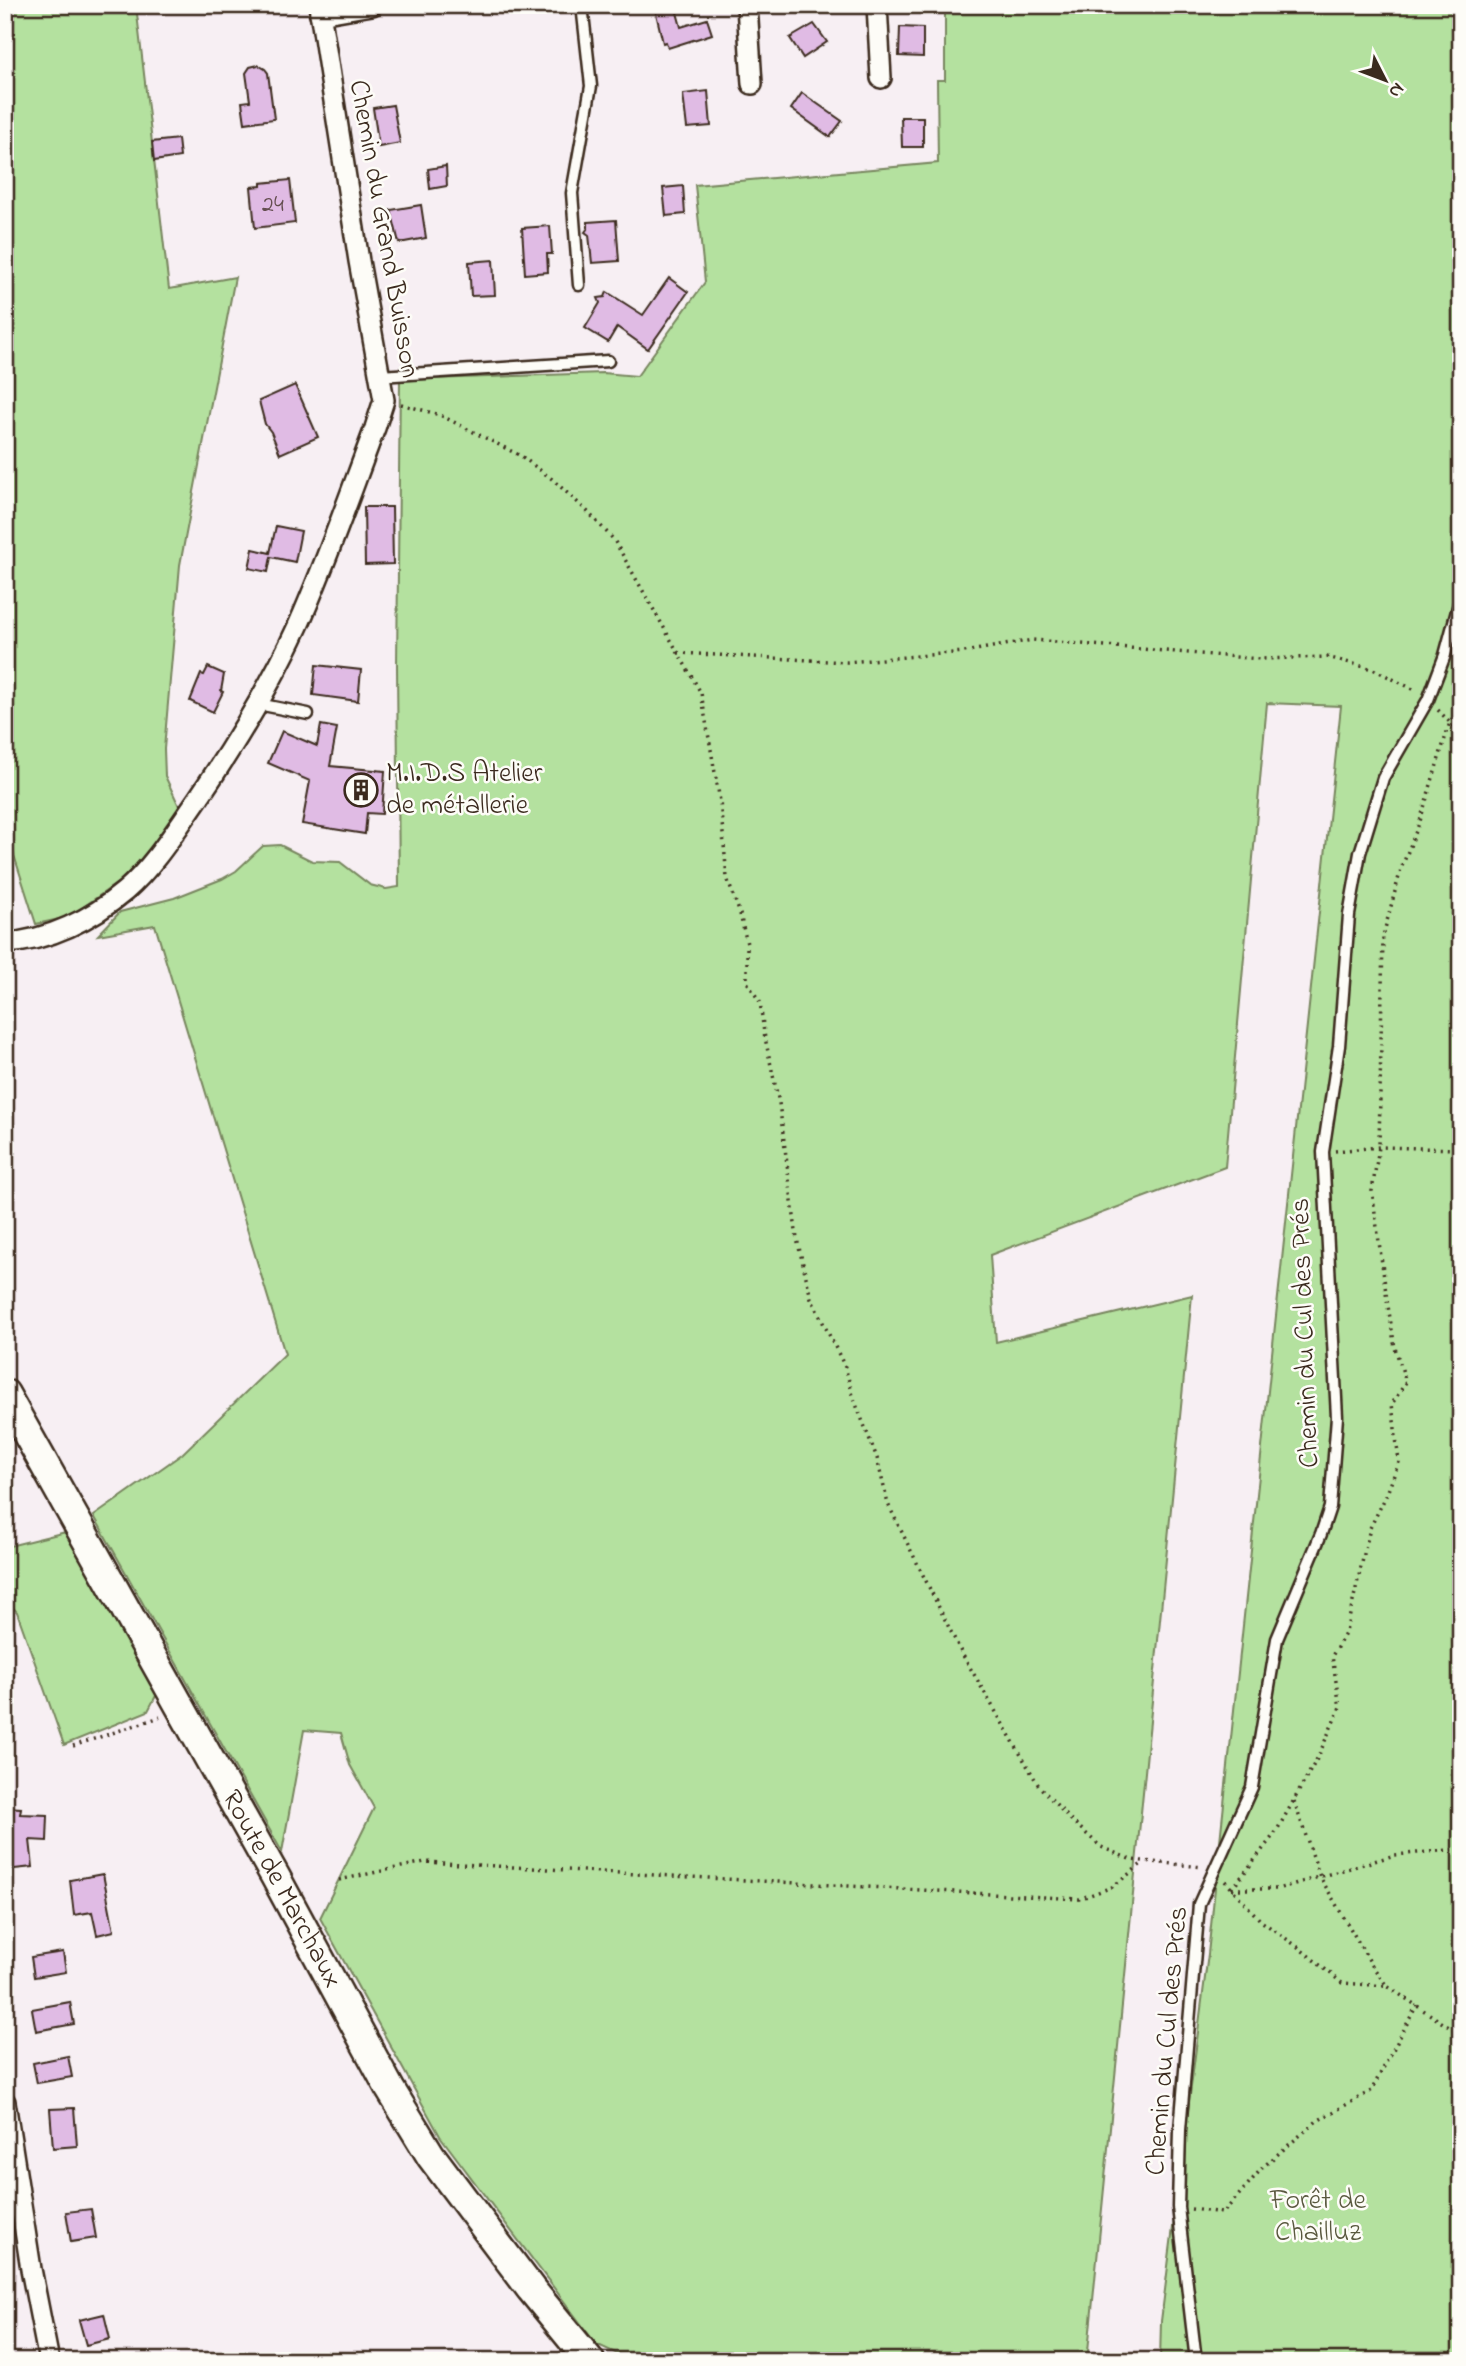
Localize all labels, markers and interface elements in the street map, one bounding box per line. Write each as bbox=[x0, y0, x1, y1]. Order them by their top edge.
north arrow bbox=[1350, 46, 1420, 116]
text: N bbox=[1381, 76, 1410, 104]
street label: Chemin du Grand Buisson bbox=[337, 77, 429, 381]
house number: 24 bbox=[262, 188, 284, 223]
place label: M.I.D.S Atelier de métallerie bbox=[386, 754, 543, 827]
building icon: M.I.D.S Atelier de métallerie bbox=[342, 771, 380, 809]
street label: Chemin du Cul des Prés bbox=[1281, 1197, 1331, 1469]
street label: Route de Marchaux bbox=[210, 1782, 352, 1996]
street label: Chemin du Cul des Prés bbox=[1136, 1905, 1200, 2177]
park label: Forêt de Chailluz bbox=[1269, 2181, 1366, 2254]

